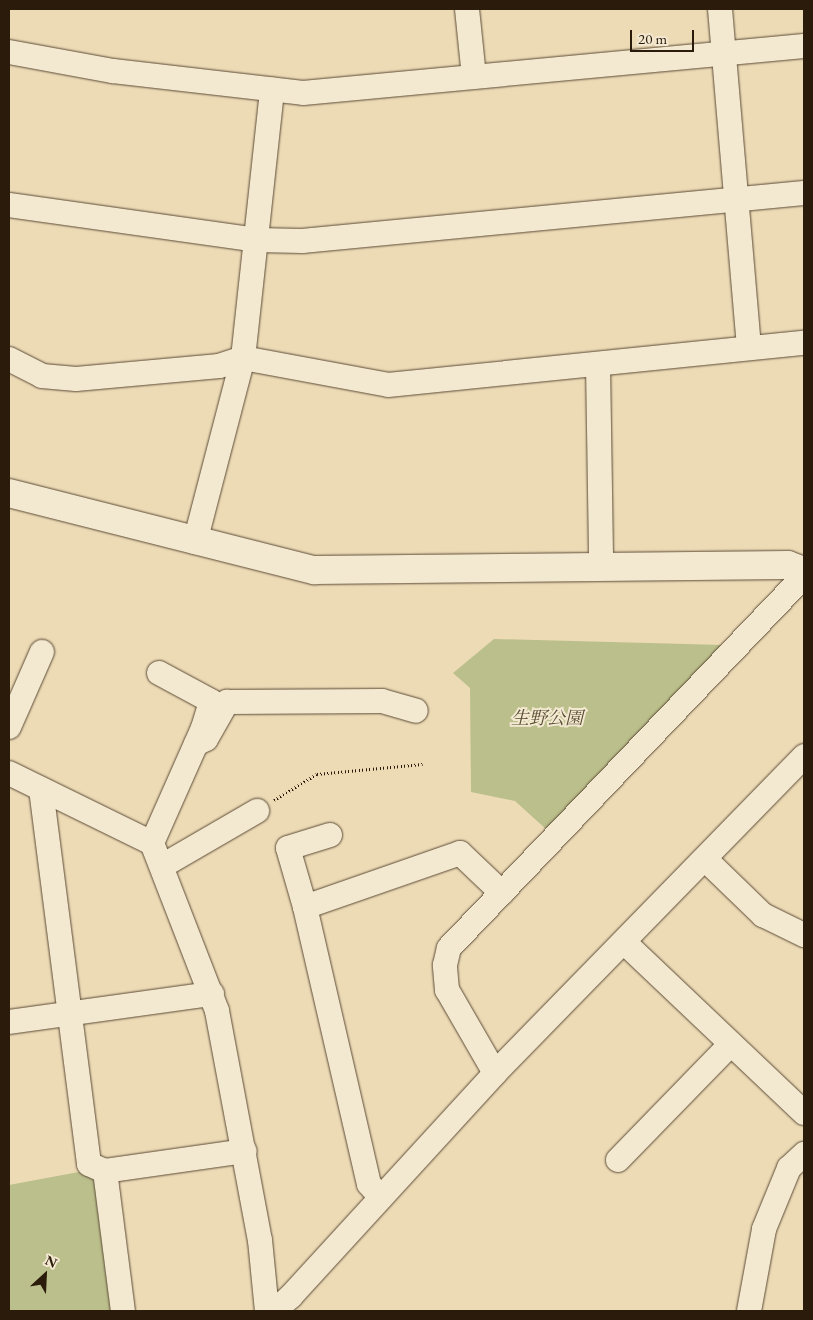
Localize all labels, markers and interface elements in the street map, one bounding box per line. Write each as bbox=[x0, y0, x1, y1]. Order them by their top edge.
scale bar bbox=[633, 20, 697, 52]
text: 20 m bbox=[638, 29, 667, 48]
park label: 生野公園 bbox=[511, 707, 583, 729]
north arrow bbox=[20, 1250, 70, 1300]
text: N bbox=[42, 1251, 60, 1272]

